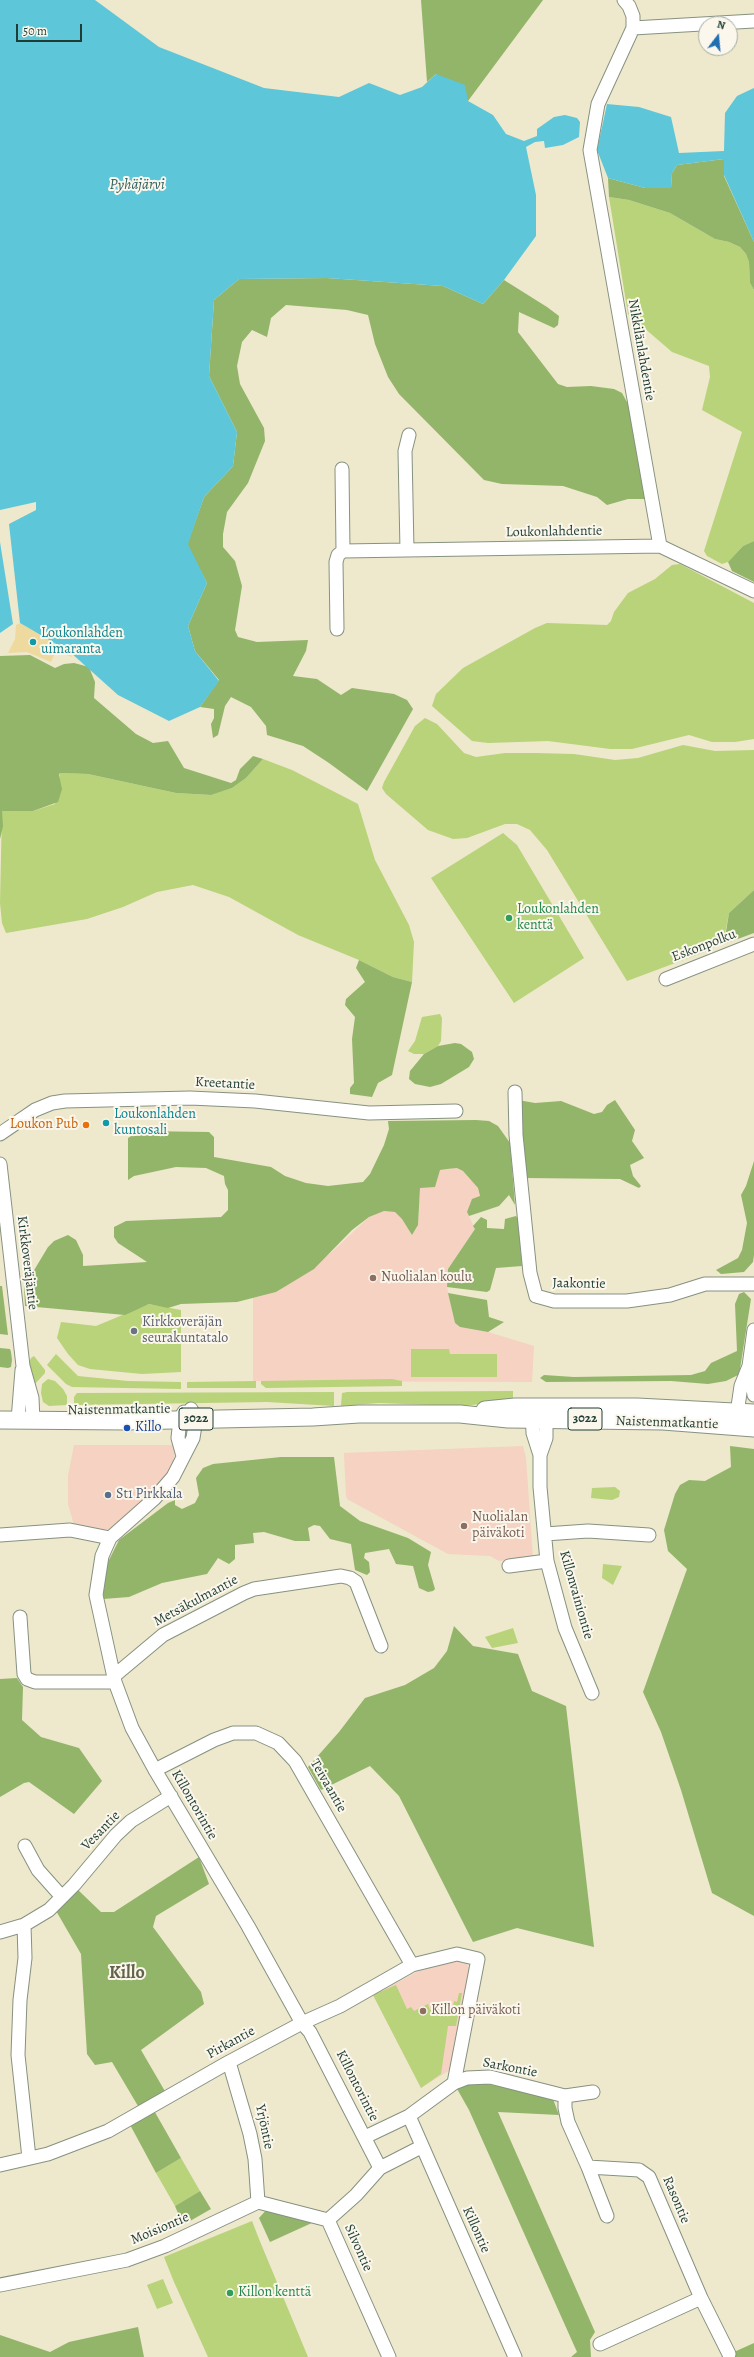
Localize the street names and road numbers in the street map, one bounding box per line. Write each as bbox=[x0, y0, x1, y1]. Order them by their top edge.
street label: Nikkilänlahdentie bbox=[624, 298, 658, 402]
street label: Loukonlahdentie bbox=[506, 523, 602, 541]
street label: Eskonpolku bbox=[669, 926, 739, 966]
street label: Kreetantie bbox=[194, 1074, 256, 1094]
street label: Kirkkoveräjäntie bbox=[13, 1215, 41, 1311]
street label: Jaakontie bbox=[552, 1275, 606, 1293]
street label: Naistenmatkantie bbox=[67, 1401, 171, 1419]
road number: 3022 bbox=[179, 1408, 213, 1430]
road number: 3022 bbox=[568, 1408, 602, 1430]
street label: Naistenmatkantie bbox=[615, 1413, 719, 1433]
street label: Killonvainiontie bbox=[555, 1549, 597, 1641]
street label: Metsäkulmantie bbox=[151, 1572, 241, 1630]
street label: Teivaantie bbox=[306, 1756, 350, 1816]
street label: Killontorintie bbox=[167, 1767, 221, 1843]
street label: Vesantie bbox=[78, 1808, 124, 1854]
street label: Pirkantie bbox=[204, 2023, 258, 2063]
street label: Killontorintie bbox=[332, 2048, 382, 2124]
street label: Sarkontie bbox=[481, 2054, 539, 2082]
street label: Yrjöntie bbox=[251, 2103, 277, 2151]
street label: Rasontie bbox=[659, 2174, 693, 2226]
street label: Killontie bbox=[458, 2204, 494, 2256]
street label: Moisiontie bbox=[128, 2209, 192, 2249]
street label: Silvontie bbox=[340, 2222, 376, 2274]

